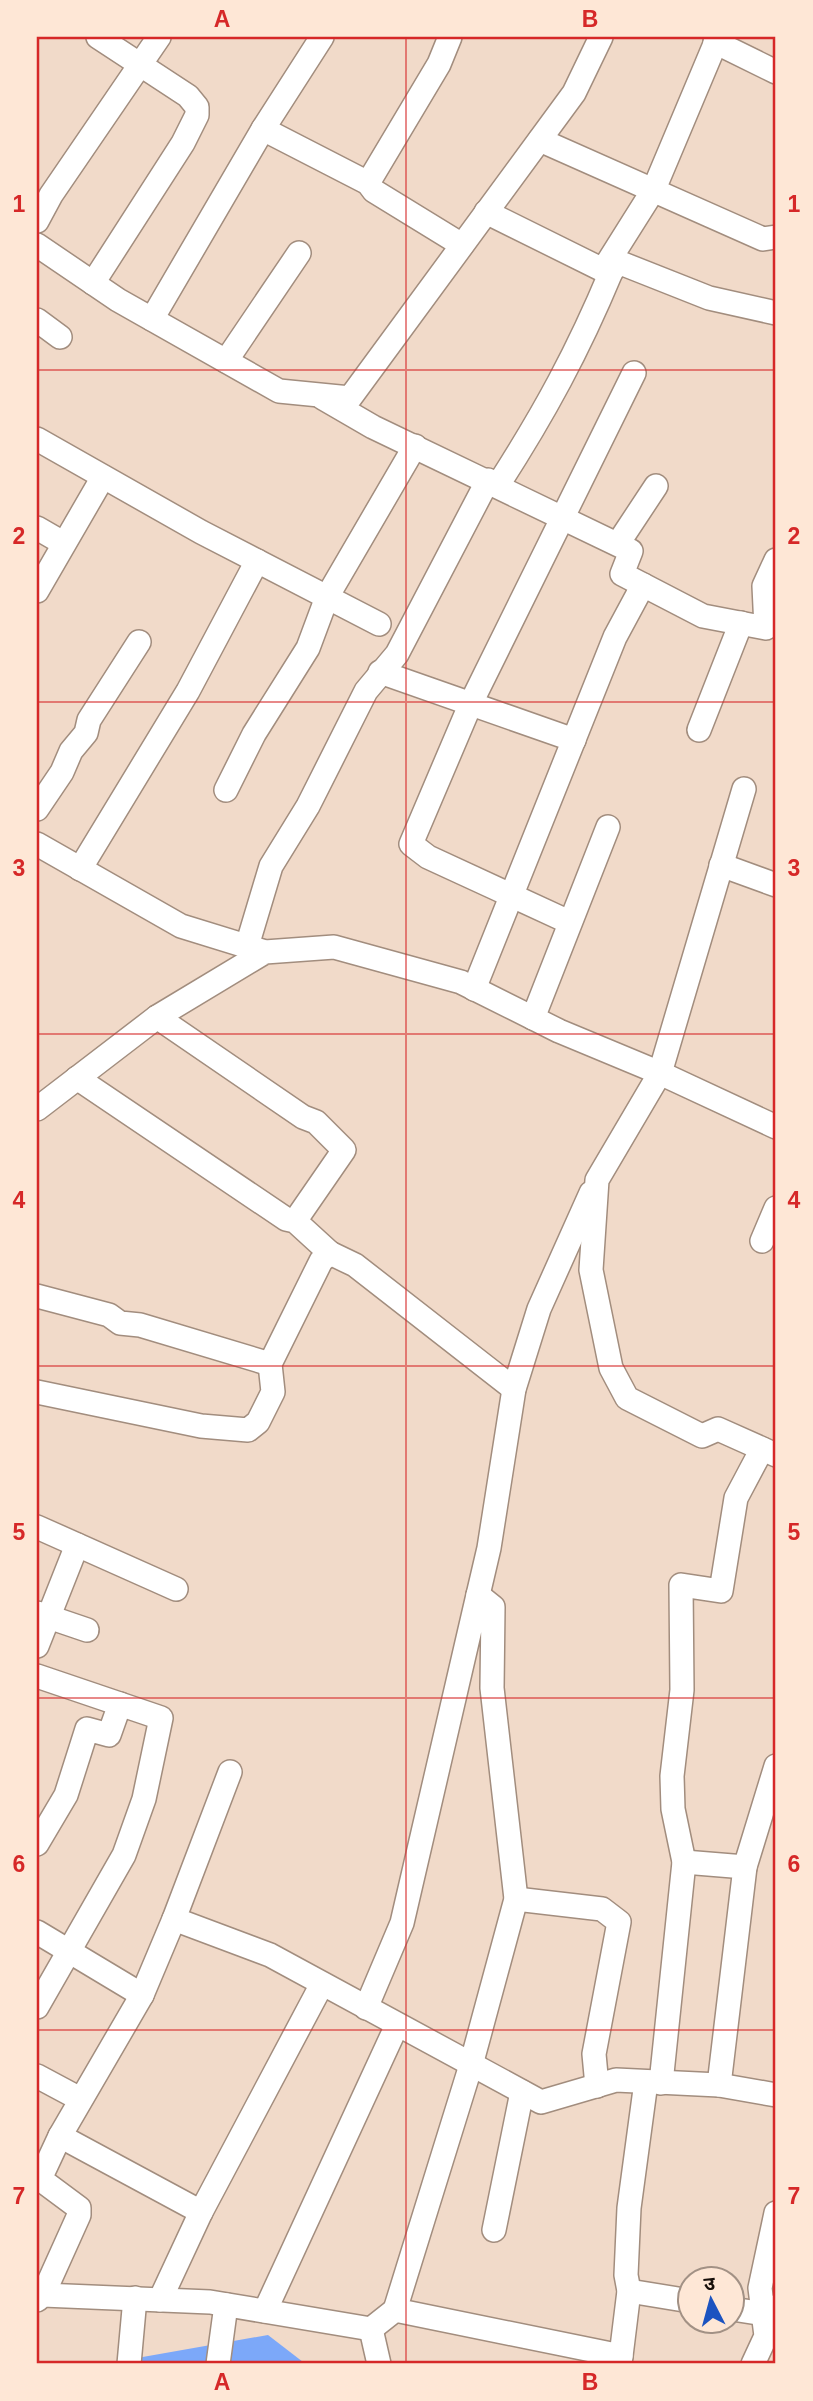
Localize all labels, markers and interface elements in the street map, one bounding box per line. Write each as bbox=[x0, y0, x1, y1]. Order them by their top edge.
text: A bbox=[214, 6, 230, 32]
text: B bbox=[582, 6, 598, 32]
text: 1 bbox=[13, 191, 26, 217]
text: 1 bbox=[788, 191, 801, 217]
text: 2 bbox=[13, 523, 25, 549]
text: 2 bbox=[788, 523, 800, 549]
text: 3 bbox=[13, 855, 25, 881]
text: 3 bbox=[788, 855, 800, 881]
text: 4 bbox=[13, 1187, 26, 1213]
text: 4 bbox=[788, 1187, 801, 1213]
text: 5 bbox=[13, 1519, 26, 1545]
text: 5 bbox=[788, 1519, 801, 1545]
text: 6 bbox=[13, 1851, 25, 1877]
text: 6 bbox=[788, 1851, 800, 1877]
text: 7 bbox=[13, 2183, 25, 2209]
text: 7 bbox=[788, 2183, 800, 2209]
north arrow bbox=[676, 2264, 746, 2334]
text: उ bbox=[703, 2272, 717, 2295]
text: A bbox=[214, 2369, 230, 2395]
text: B bbox=[582, 2369, 598, 2395]

